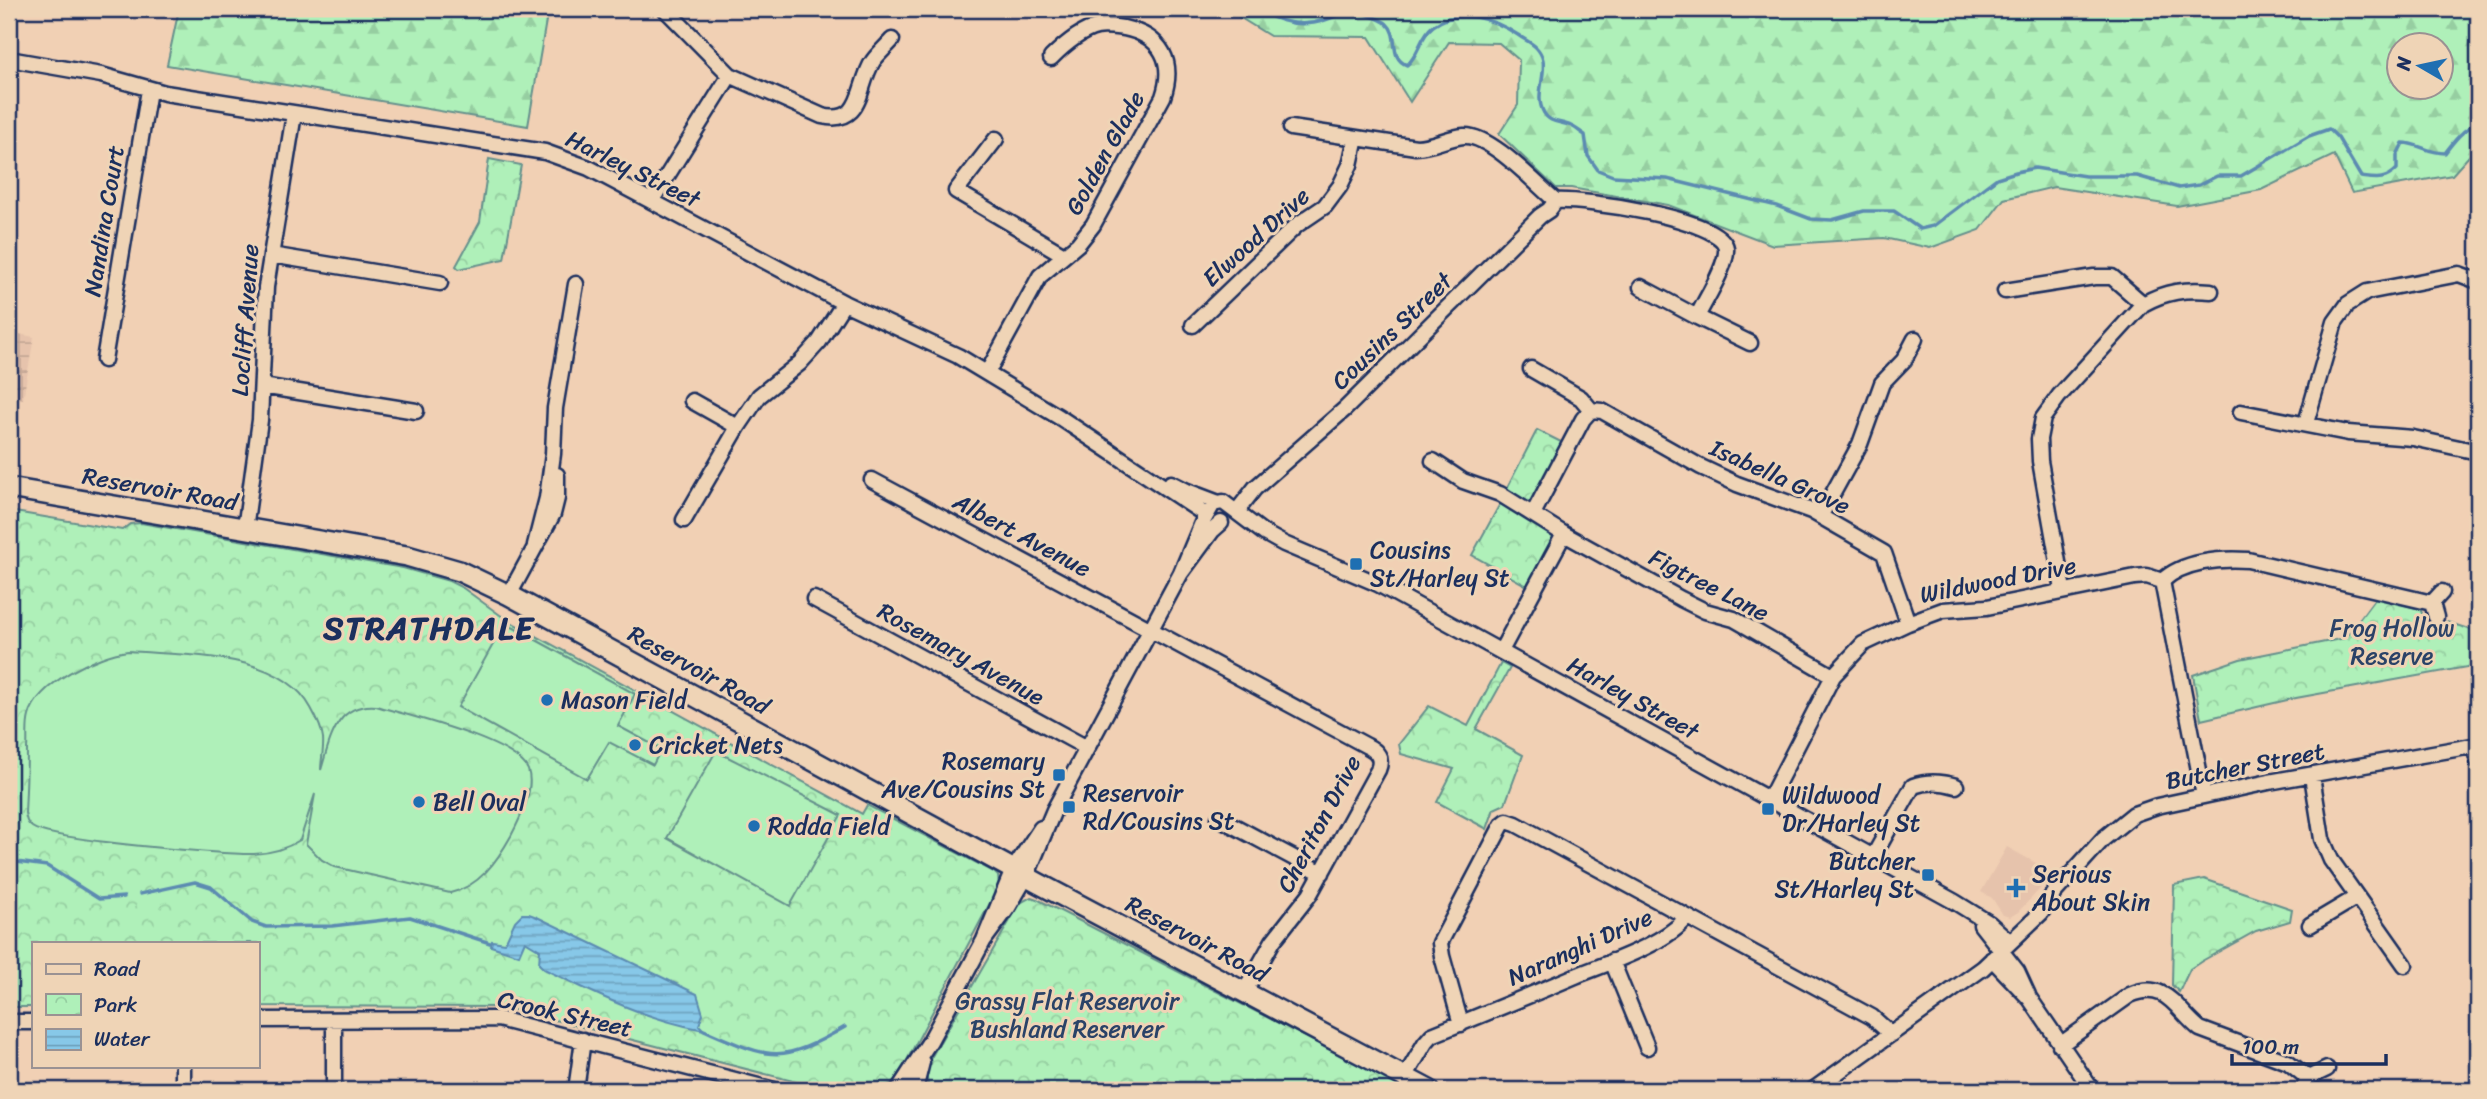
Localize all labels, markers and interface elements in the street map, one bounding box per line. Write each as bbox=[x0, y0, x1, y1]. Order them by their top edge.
north arrow bbox=[2386, 32, 2456, 102]
text: N bbox=[2386, 54, 2421, 73]
street label: Golden Glade bbox=[1053, 83, 1157, 223]
street label: Harley Street bbox=[558, 118, 709, 220]
street label: Nandina Court bbox=[71, 142, 137, 300]
street label: Elwood Drive bbox=[1192, 176, 1320, 298]
street label: Locliff Avenue bbox=[219, 242, 271, 398]
street label: Cousins Street bbox=[1321, 261, 1464, 400]
street label: Isabella Grove bbox=[1702, 427, 1857, 527]
street label: Reservoir Road bbox=[79, 455, 242, 524]
street label: Albert Avenue bbox=[944, 480, 1099, 589]
place label: Cousins St/Harley St bbox=[1370, 529, 1510, 599]
street label: Figtree Lane bbox=[1641, 537, 1777, 633]
street label: Wildwood Drive bbox=[1916, 544, 2080, 616]
marker: Cousins St/Harley St bbox=[1348, 556, 1364, 572]
street label: Rosemary Avenue bbox=[870, 591, 1053, 718]
district label: STRATHDALE bbox=[322, 600, 535, 657]
park label: Frog Hollow Reserve bbox=[2330, 607, 2455, 677]
street label: Reservoir Road bbox=[620, 613, 779, 727]
street label: Harley Street bbox=[1559, 644, 1708, 752]
place label: Mason Field bbox=[561, 679, 689, 721]
marker: Mason Field bbox=[539, 692, 555, 708]
place label: Cricket Nets bbox=[649, 724, 783, 766]
street label: Butcher Street bbox=[2162, 730, 2328, 802]
marker: Cricket Nets bbox=[627, 737, 643, 753]
place label: Rosemary Ave/Cousins St bbox=[881, 740, 1046, 810]
street label: Cheriton Drive bbox=[1265, 747, 1373, 901]
marker: Rosemary Ave/Cousins St bbox=[1051, 767, 1067, 783]
place label: Reservoir Rd/Cousins St bbox=[1083, 772, 1234, 842]
place label: Wildwood Dr/Harley St bbox=[1782, 774, 1920, 844]
place label: Bell Oval bbox=[433, 781, 527, 823]
marker: Bell Oval bbox=[411, 794, 427, 810]
marker: Reservoir Rd/Cousins St bbox=[1061, 799, 1077, 815]
marker: Wildwood Dr/Harley St bbox=[1760, 801, 1776, 817]
place label: Rodda Field bbox=[768, 805, 892, 847]
marker: Rodda Field bbox=[746, 818, 762, 834]
place label: Butcher St/Harley St bbox=[1774, 840, 1916, 910]
place label: Serious About Skin bbox=[2031, 853, 2150, 923]
marker: Butcher St/Harley St bbox=[1920, 867, 1936, 883]
marker: Serious About Skin bbox=[2006, 878, 2026, 898]
street label: Reservoir Road bbox=[1118, 884, 1278, 995]
street label: Naranghi Drive bbox=[1500, 896, 1660, 998]
legend bbox=[32, 942, 259, 1068]
text: Road bbox=[94, 950, 141, 988]
street label: Crook Street bbox=[493, 978, 637, 1050]
park label: Grassy Flat Reservoir Bushland Reserver bbox=[955, 980, 1181, 1050]
text: Park bbox=[94, 986, 137, 1024]
text: Water bbox=[94, 1020, 151, 1058]
scale bar bbox=[2232, 1022, 2386, 1066]
text: 100 m bbox=[2242, 1028, 2299, 1066]

